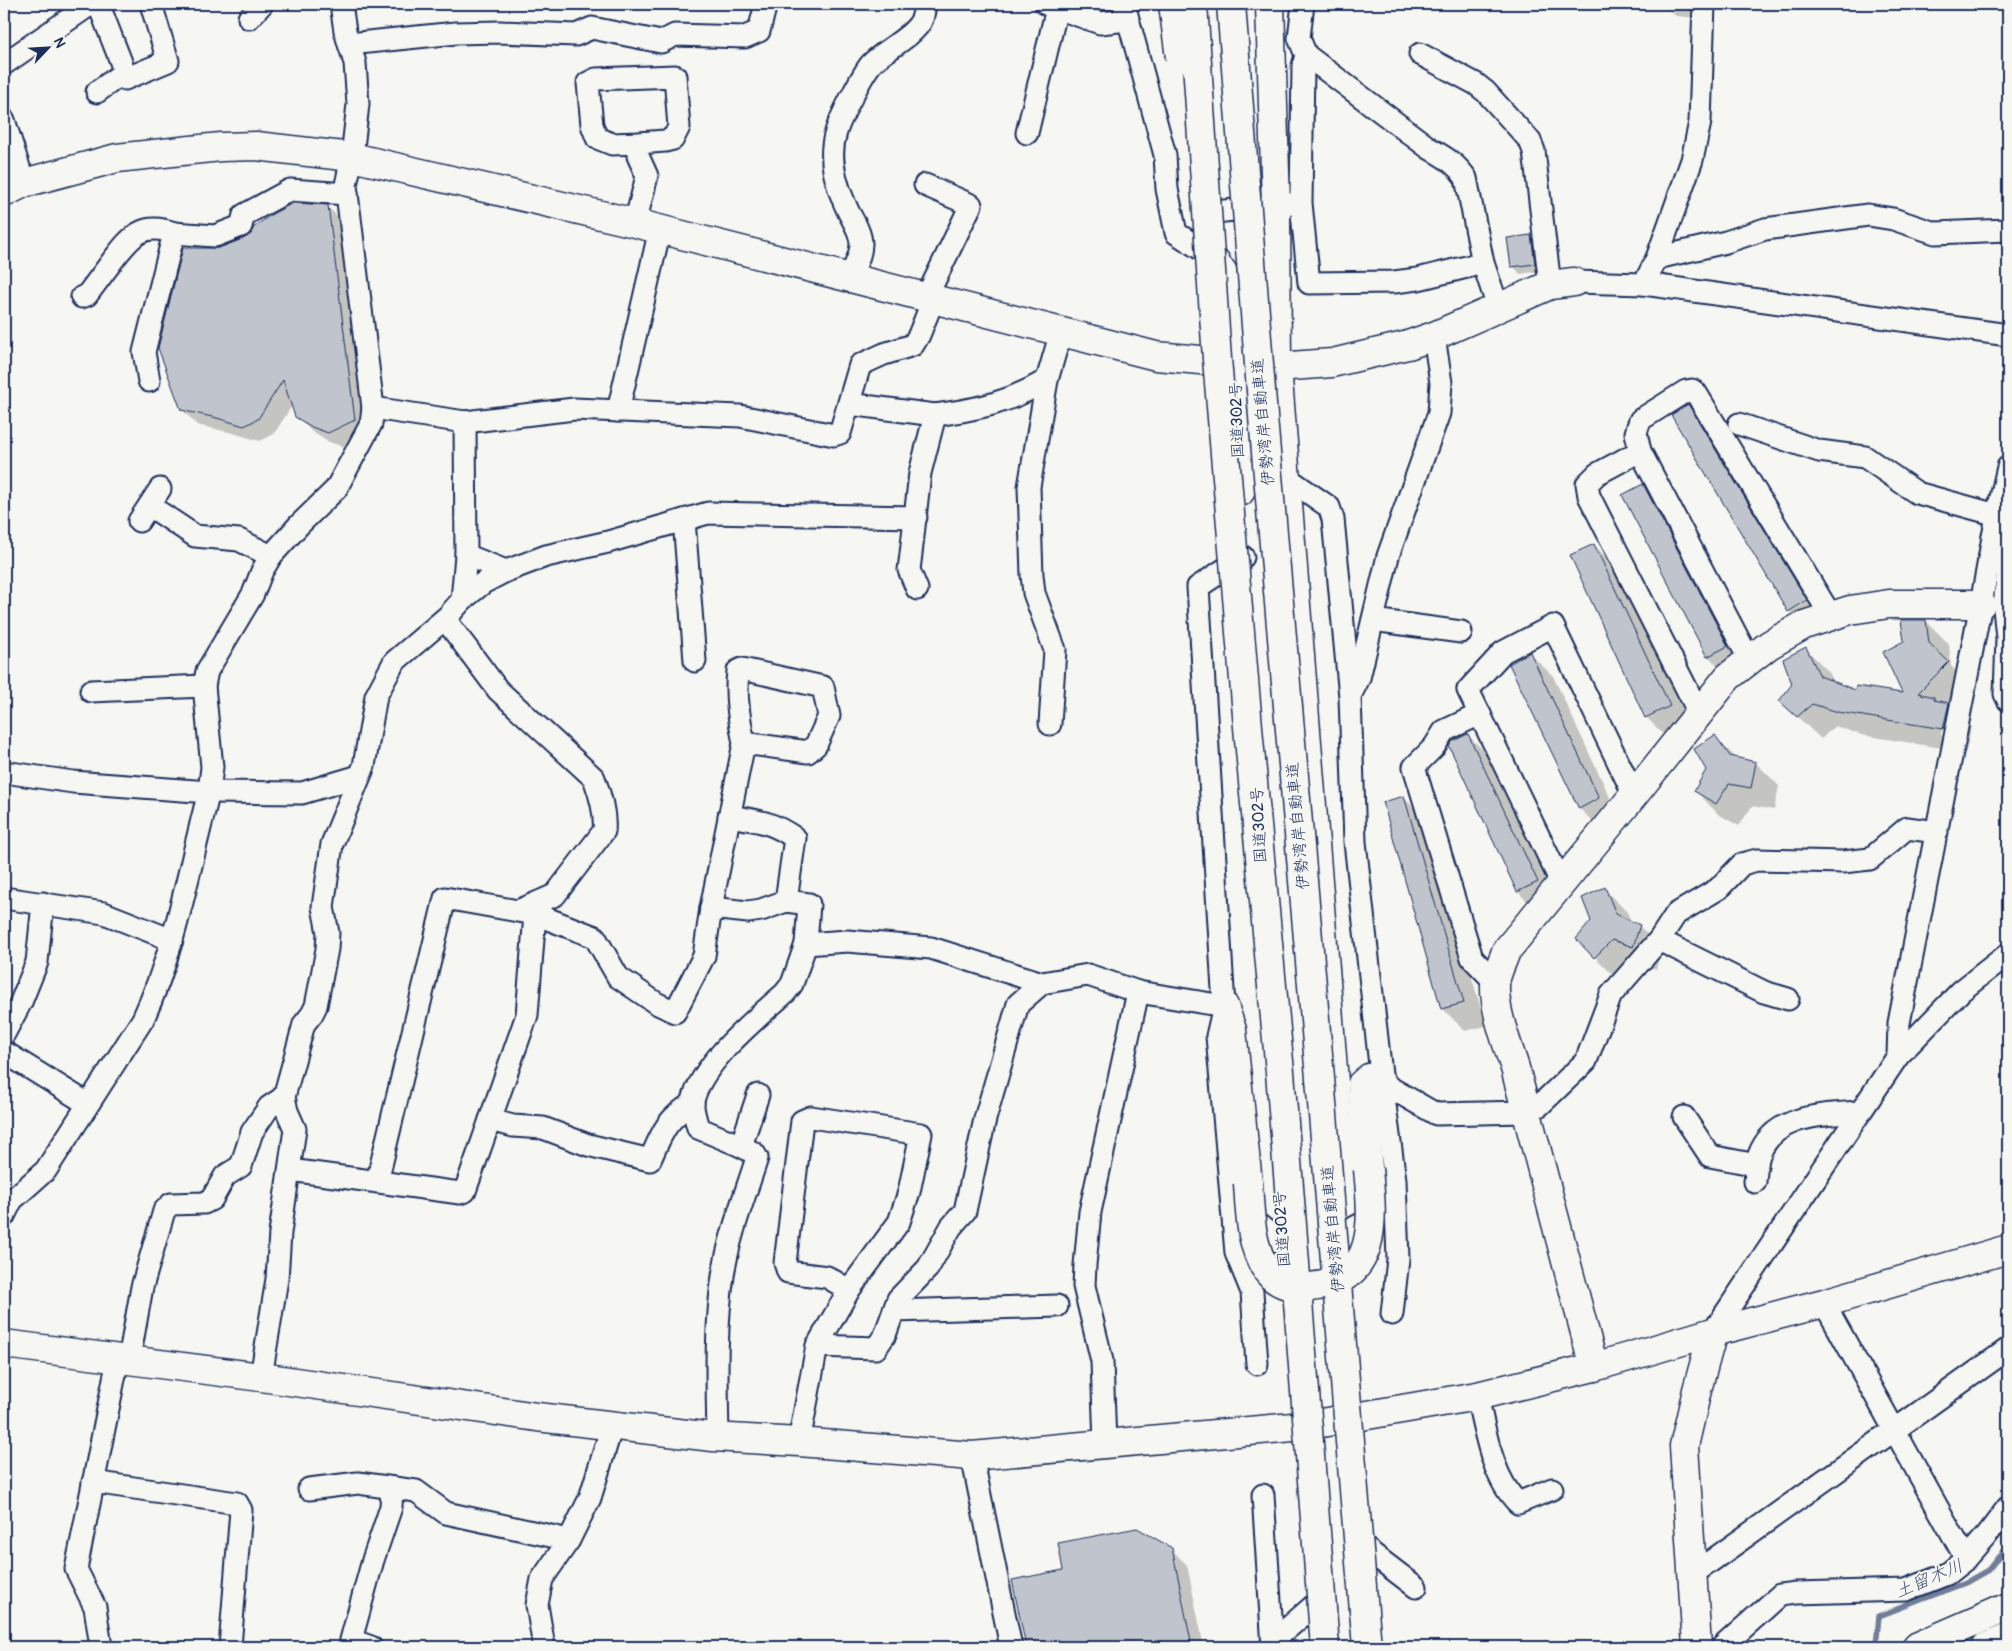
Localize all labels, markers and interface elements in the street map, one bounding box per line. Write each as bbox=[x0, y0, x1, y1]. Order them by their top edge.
north arrow bbox=[22, 22, 72, 72]
text: N bbox=[50, 35, 69, 51]
street label: 伊勢湾岸自動車道 bbox=[1247, 357, 1279, 487]
street label: 国道302号 bbox=[1226, 381, 1248, 459]
street label: 伊勢湾岸自動車道 bbox=[1282, 761, 1314, 891]
street label: 国道302号 bbox=[1247, 786, 1271, 864]
street label: 伊勢湾岸自動車道 bbox=[1317, 1164, 1349, 1294]
street label: 国道302号 bbox=[1269, 1190, 1295, 1268]
water label: 土留木川 bbox=[1891, 1554, 1967, 1604]

